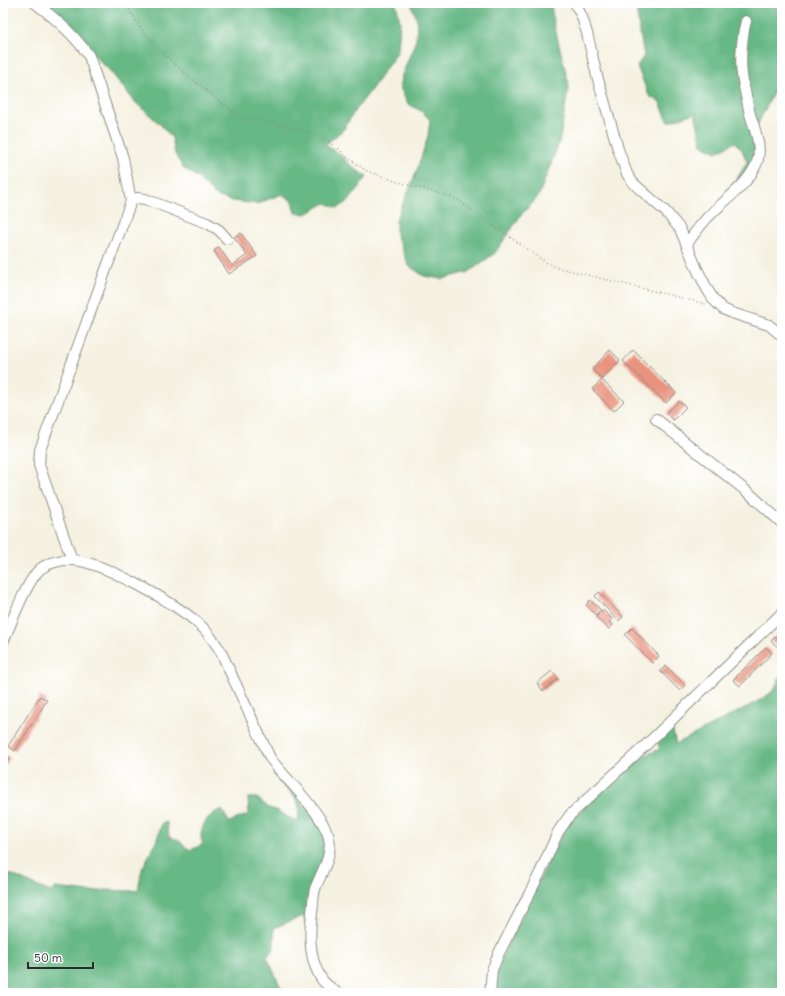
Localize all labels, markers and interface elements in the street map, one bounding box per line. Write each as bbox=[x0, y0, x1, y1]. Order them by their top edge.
scale bar bbox=[28, 944, 93, 970]
text: 50 m bbox=[34, 950, 63, 965]

